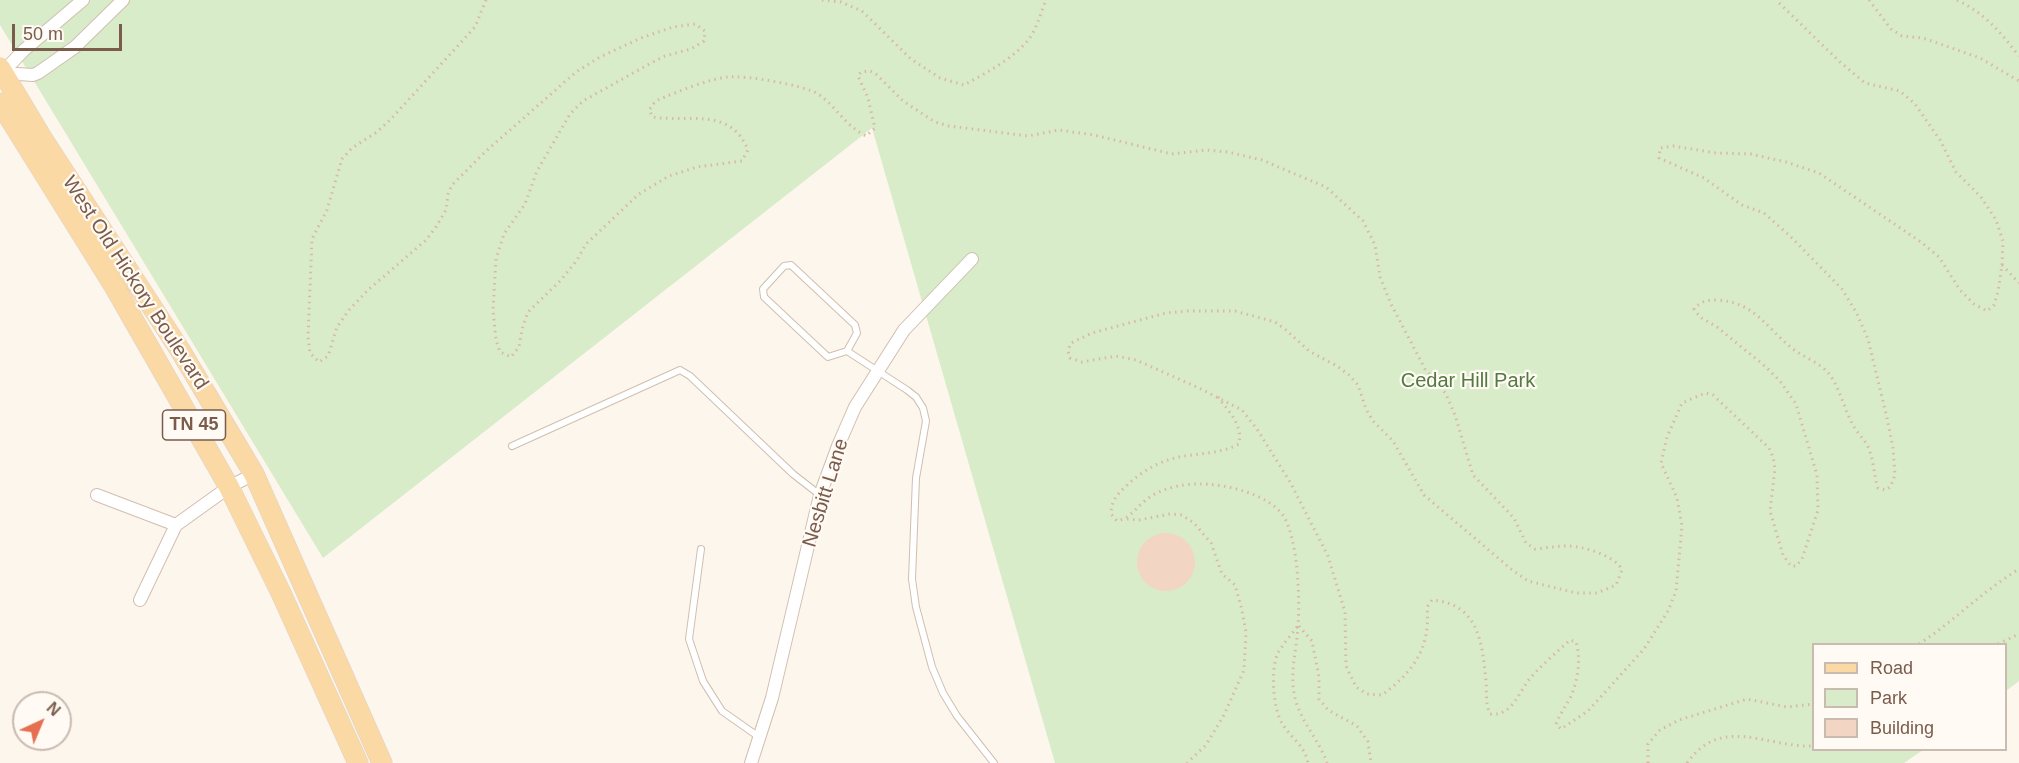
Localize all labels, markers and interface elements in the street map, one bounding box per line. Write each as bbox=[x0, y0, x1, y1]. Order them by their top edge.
scale bar bbox=[15, 12, 124, 50]
text: 50 m bbox=[23, 24, 63, 44]
street label: West Old Hickory Boulevard bbox=[57, 172, 213, 394]
park label: Cedar Hill Park bbox=[1401, 369, 1535, 393]
road number: TN 45 bbox=[162, 410, 226, 440]
street label: Nesbitt Lane bbox=[798, 436, 854, 550]
legend bbox=[1812, 643, 2007, 751]
text: Road bbox=[1870, 658, 1913, 678]
text: Park bbox=[1870, 688, 1907, 708]
north arrow bbox=[12, 691, 72, 751]
text: N bbox=[43, 699, 64, 719]
text: Building bbox=[1870, 718, 1934, 738]

